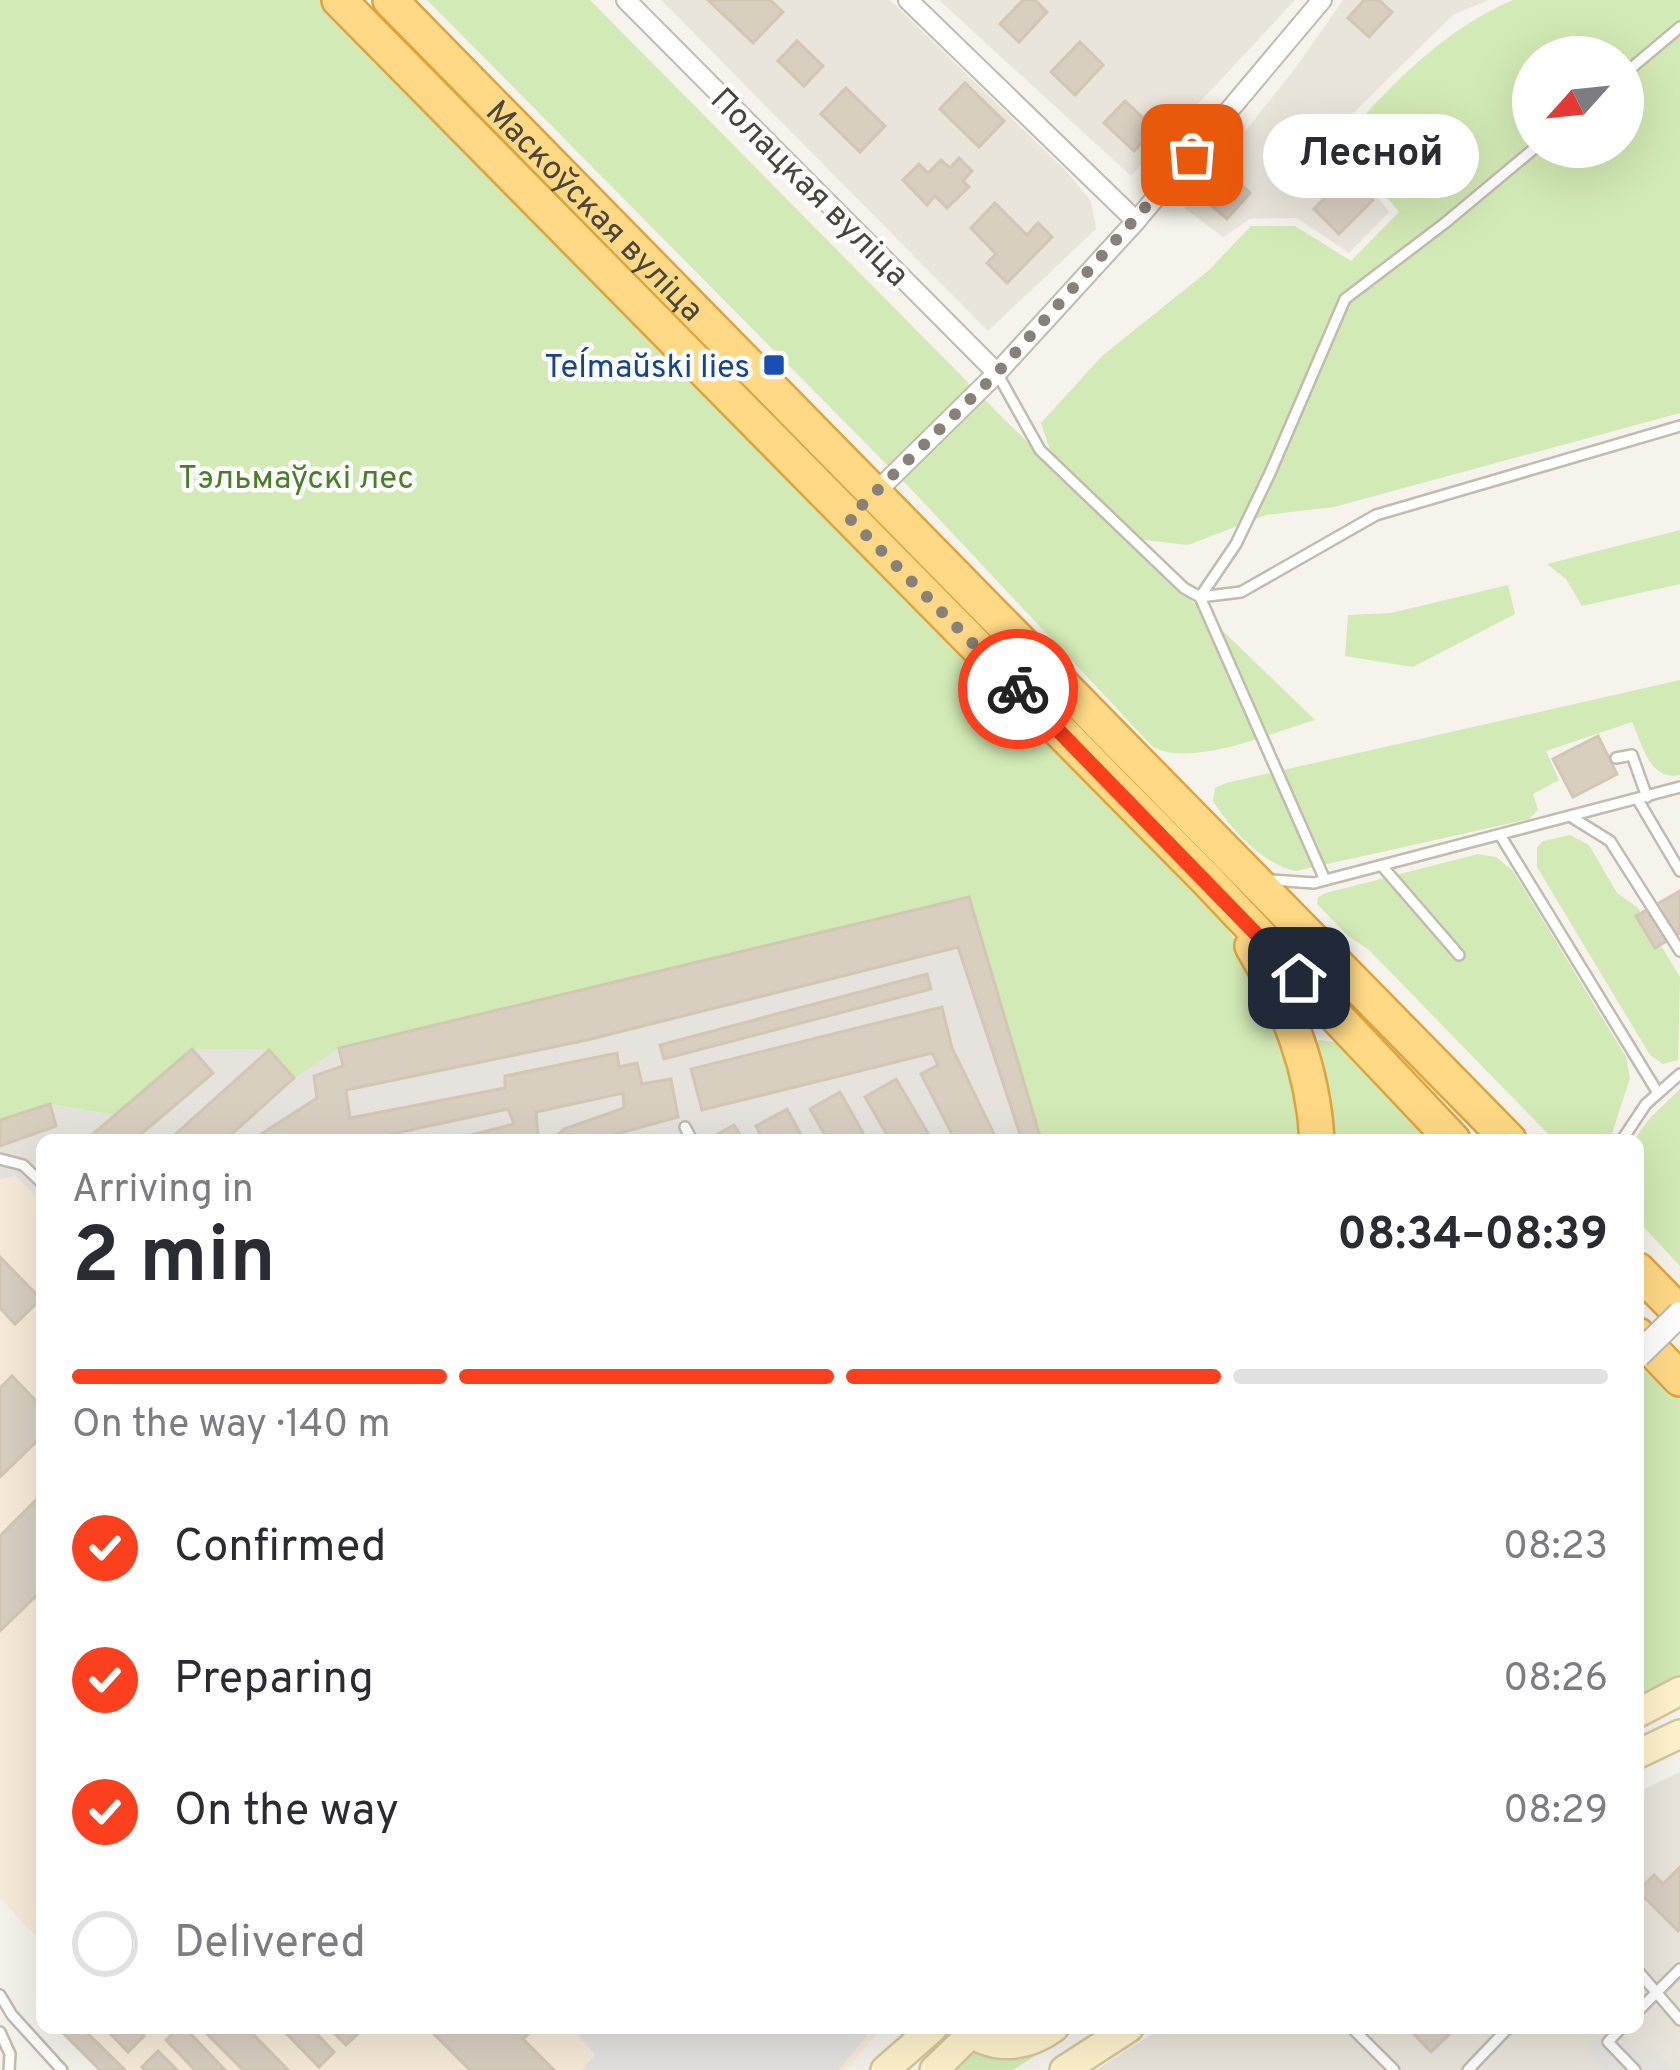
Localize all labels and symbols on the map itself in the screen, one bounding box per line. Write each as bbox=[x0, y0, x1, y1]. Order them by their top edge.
north arrow bbox=[1512, 36, 1644, 168]
street label: Полацкая вуліца bbox=[700, 80, 917, 297]
street label: Маскоўская вуліца bbox=[475, 93, 711, 332]
pin bbox=[1141, 104, 1243, 206]
callout: Лесной bbox=[1264, 113, 1480, 197]
place label: Teĺmaŭski lies bbox=[544, 347, 750, 390]
marker: Teĺmaŭski lies bbox=[761, 352, 787, 378]
park label: Тэльмаўскі лес bbox=[178, 459, 414, 501]
courier bbox=[958, 629, 1078, 749]
pin bbox=[1248, 927, 1350, 1029]

